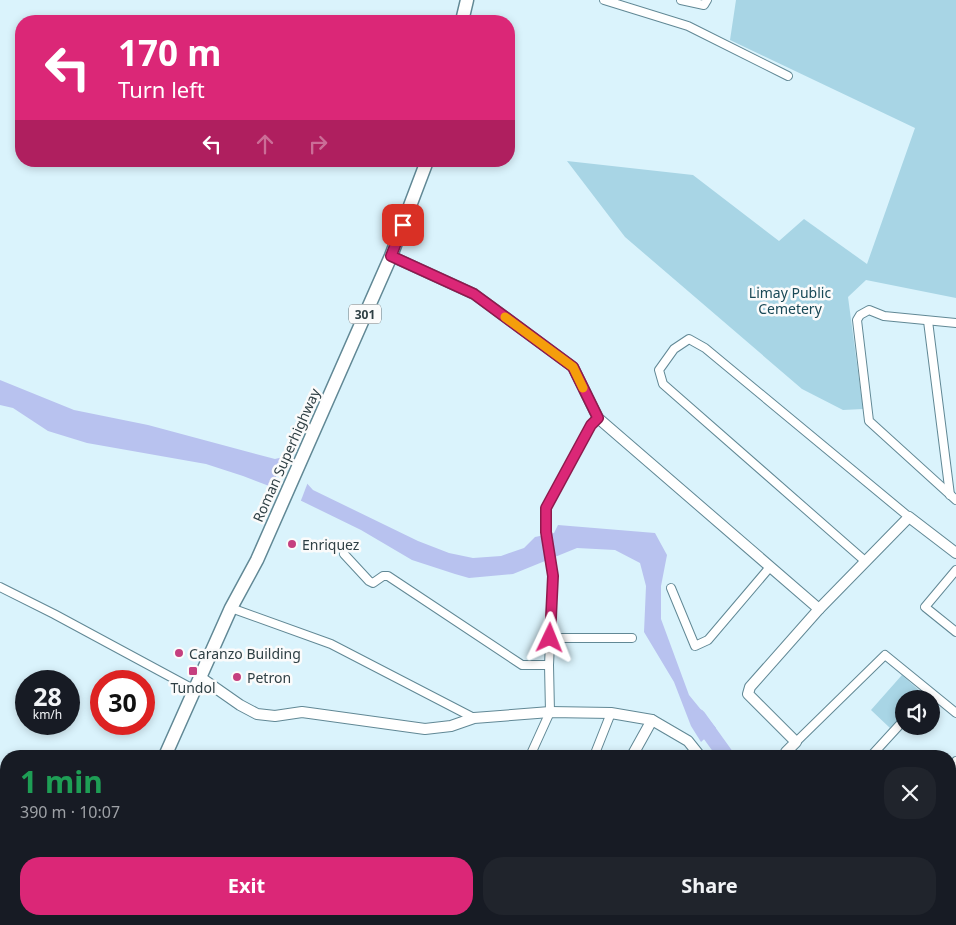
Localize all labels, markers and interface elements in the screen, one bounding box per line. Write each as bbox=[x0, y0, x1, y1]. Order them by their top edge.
text: 170 m bbox=[118, 29, 221, 76]
icon: left bbox=[35, 35, 100, 100]
text: Turn left bbox=[118, 74, 205, 104]
icon: left bbox=[198, 130, 226, 158]
icon: ahead bbox=[251, 130, 279, 158]
icon: right bbox=[304, 130, 332, 158]
pin bbox=[382, 204, 424, 246]
icon: arrive bbox=[389, 211, 417, 239]
park label: Limay Public Cemetery bbox=[749, 283, 831, 318]
road number: 301 bbox=[349, 304, 381, 324]
street label: Roman Superhighway bbox=[248, 384, 324, 525]
place label: Enriquez bbox=[302, 535, 360, 554]
marker: Enriquez bbox=[286, 538, 298, 550]
position arrow bbox=[523, 611, 575, 663]
place label: Caranzo Building bbox=[189, 644, 301, 663]
marker: Caranzo Building bbox=[173, 647, 185, 659]
marker: Tundol bbox=[187, 665, 199, 677]
place label: Petron bbox=[247, 668, 291, 687]
speed limit sign: 30 bbox=[90, 670, 155, 735]
marker: Petron bbox=[231, 671, 243, 683]
place label: Tundol bbox=[170, 678, 216, 697]
text: 28 bbox=[33, 679, 62, 713]
map controls bbox=[895, 690, 940, 735]
button: sound bbox=[895, 690, 940, 735]
text: km/h bbox=[33, 706, 62, 723]
text: 1 min bbox=[20, 761, 103, 802]
button: close bbox=[884, 767, 936, 819]
text: 390 m · 10:07 bbox=[20, 801, 120, 823]
button: Exit bbox=[20, 857, 473, 915]
button: Share bbox=[483, 857, 936, 915]

